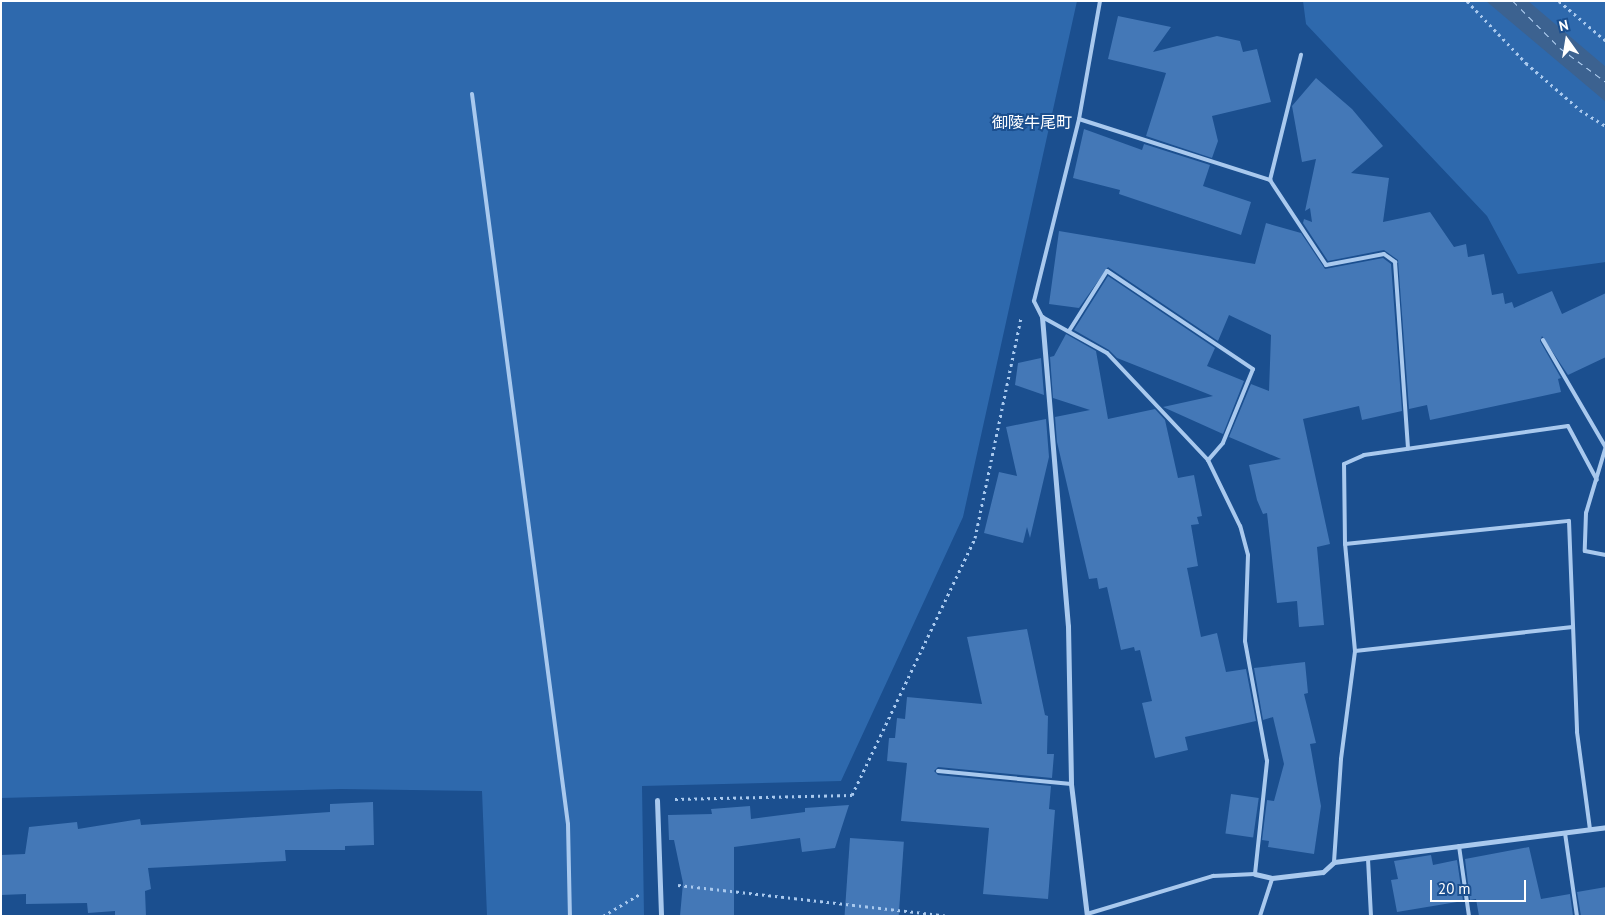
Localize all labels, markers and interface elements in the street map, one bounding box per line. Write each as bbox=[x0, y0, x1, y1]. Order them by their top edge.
north arrow bbox=[1542, 15, 1592, 65]
text: N bbox=[1557, 16, 1570, 35]
district label: 御陵牛尾町 bbox=[992, 112, 1072, 132]
scale bar bbox=[1432, 870, 1528, 902]
text: 20 m bbox=[1438, 879, 1471, 898]

